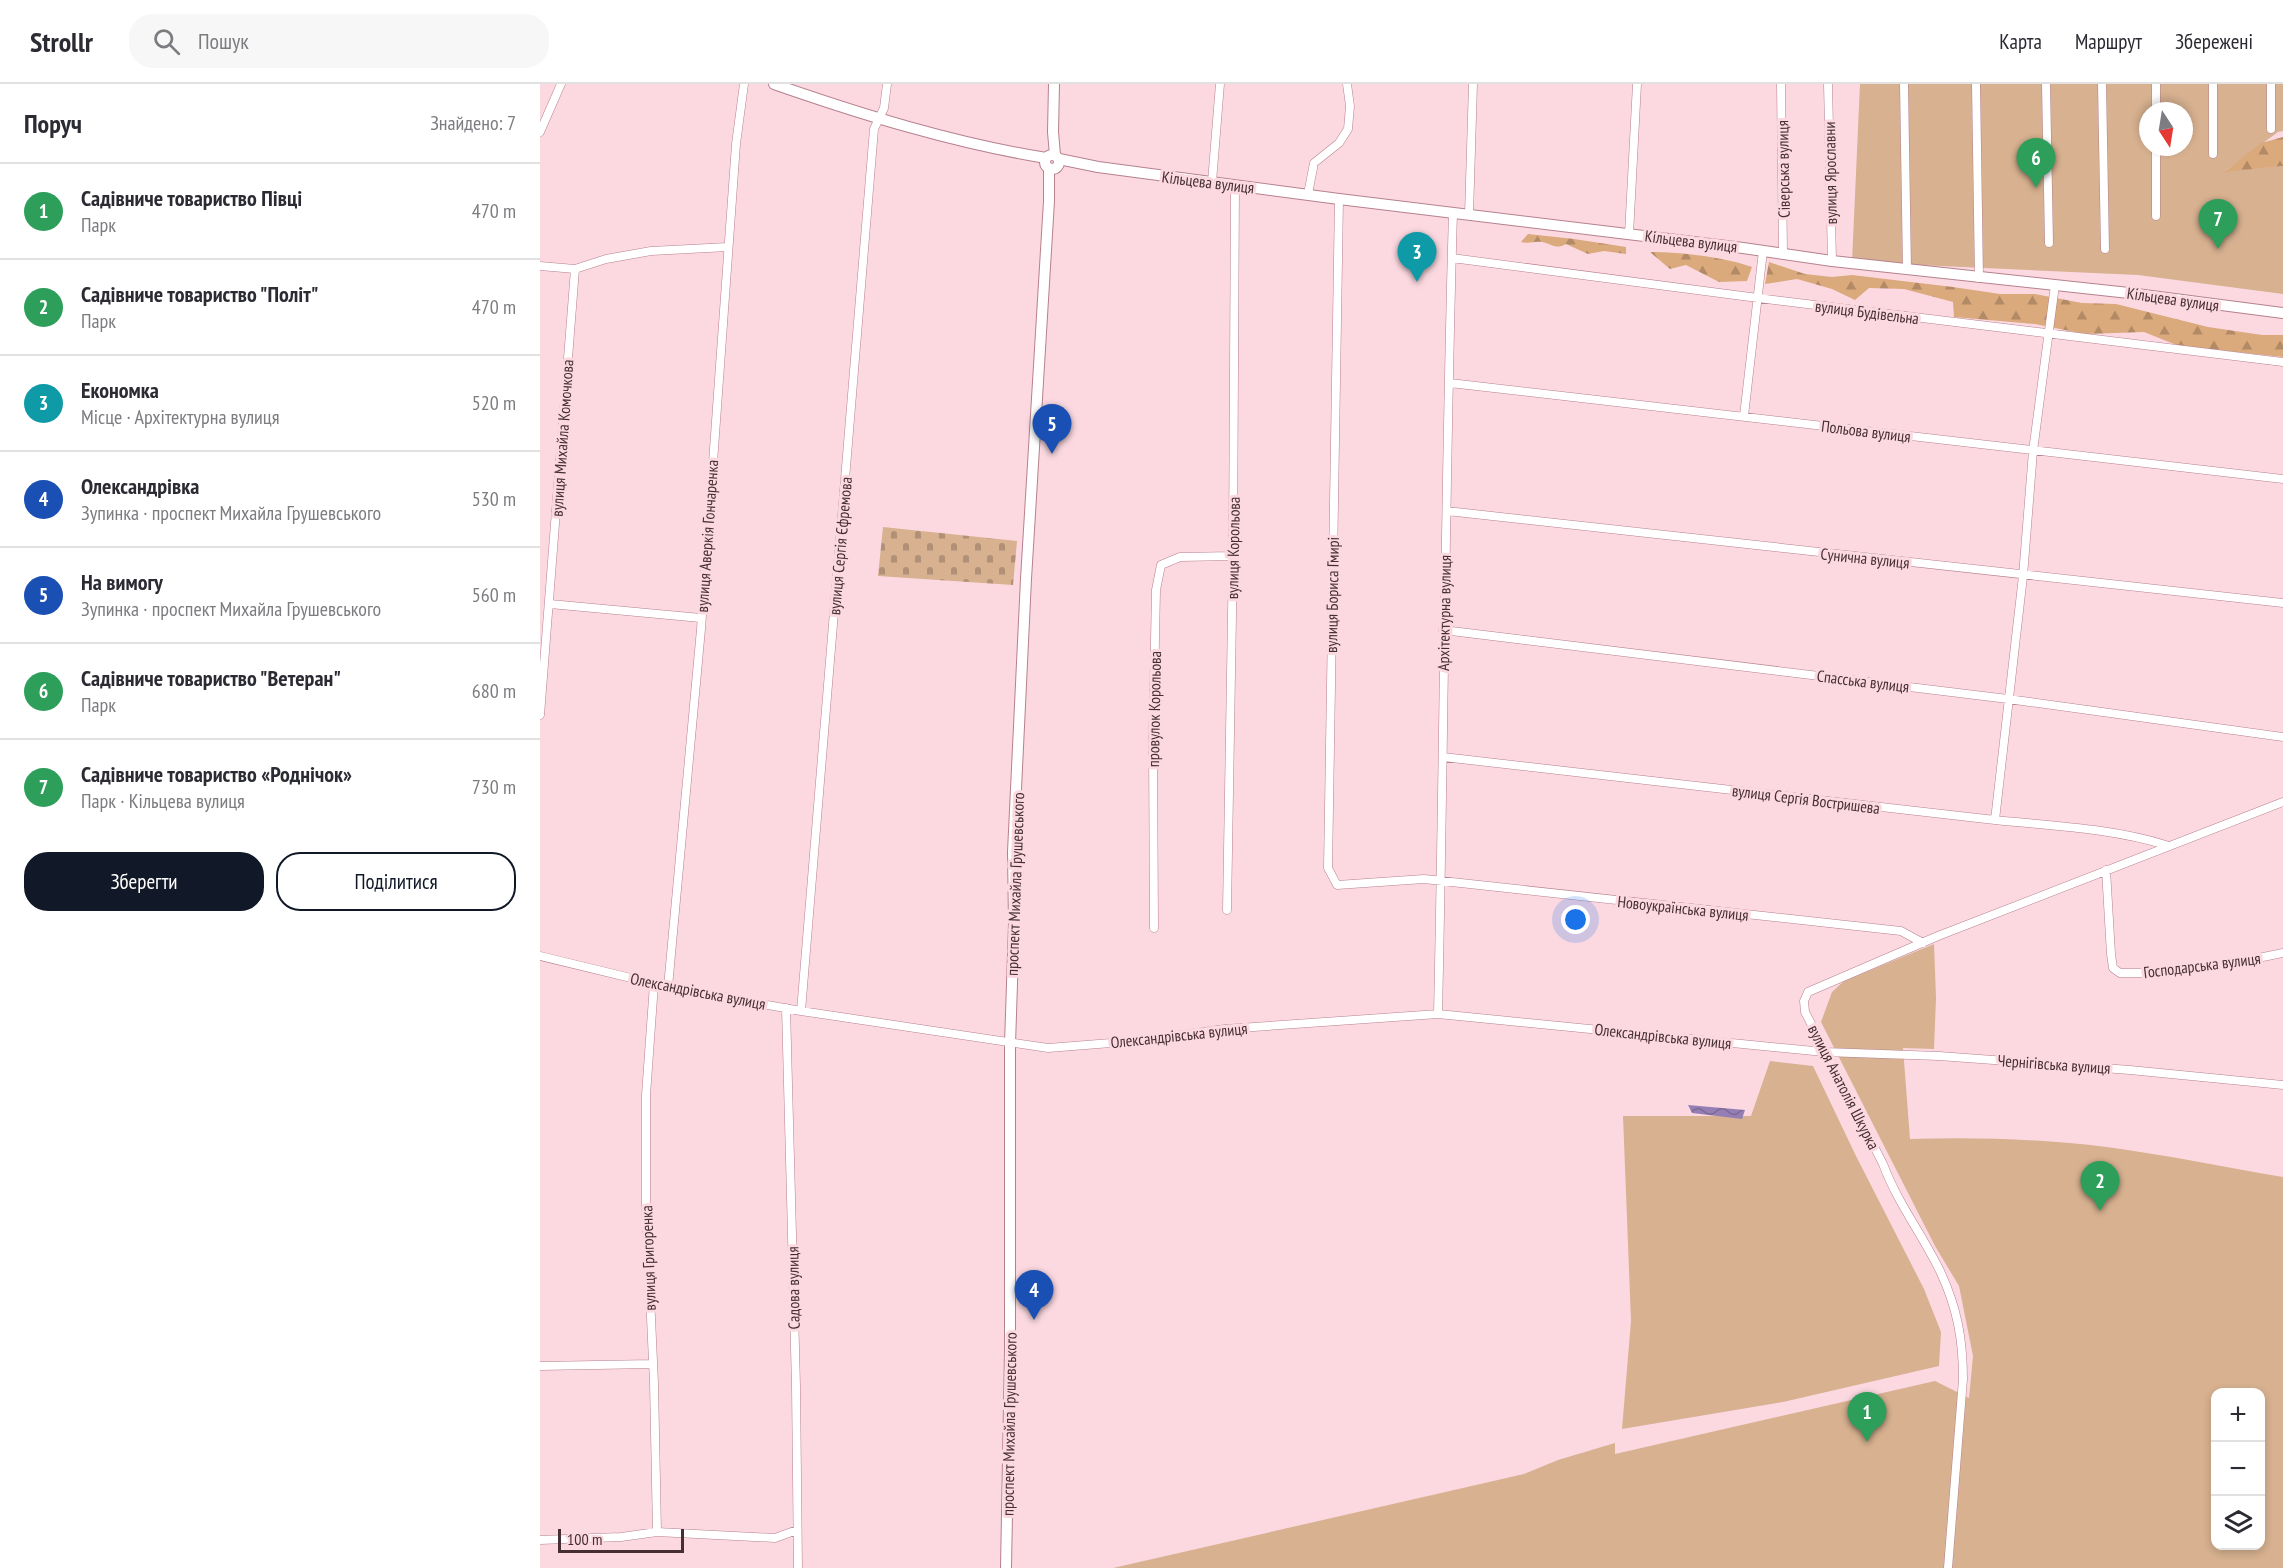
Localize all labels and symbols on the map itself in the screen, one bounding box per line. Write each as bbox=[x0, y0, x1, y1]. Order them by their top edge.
north arrow bbox=[2139, 102, 2193, 156]
street label: Сіверська вулиця bbox=[1772, 120, 1794, 218]
street label: вулиця Ярославни bbox=[1819, 122, 1841, 224]
pin: 6 bbox=[2016, 138, 2056, 188]
street label: Кільцева вулиця bbox=[1161, 166, 1255, 198]
pin: 7 bbox=[2198, 200, 2238, 249]
street label: Кільцева вулиця bbox=[1644, 225, 1738, 257]
pin: 3 bbox=[1398, 232, 1436, 282]
street label: Кільцева вулиця bbox=[2126, 283, 2220, 315]
street label: вулиця Будівельна bbox=[1814, 296, 1920, 328]
street label: вулиця Михайла Комочкова bbox=[547, 359, 577, 517]
pin: 5 bbox=[1032, 404, 1072, 454]
street label: Польова вулиця bbox=[1820, 416, 1912, 446]
street label: вулиця Аверкія Гончаренка bbox=[692, 459, 722, 613]
street label: вулиця Сергія Єфремова bbox=[824, 476, 856, 616]
street label: вулиця Корольова bbox=[1222, 497, 1244, 599]
street label: вулиця Бориса Гмирі bbox=[1321, 537, 1343, 653]
street label: Сунична вулиця bbox=[1820, 543, 1910, 573]
street label: Архітектурна вулиця bbox=[1433, 555, 1455, 671]
street label: провулок Корольова bbox=[1143, 651, 1165, 767]
street label: Спасська вулиця bbox=[1816, 665, 1910, 697]
street label: вулиця Сергія Востришева bbox=[1731, 780, 1881, 818]
street label: проспект Михайла Грушевського bbox=[1002, 792, 1028, 976]
street label: Новоукраїнська вулиця bbox=[1616, 891, 1750, 925]
your location bbox=[1561, 905, 1590, 934]
street label: Господарська вулиця bbox=[2142, 948, 2262, 982]
street label: Олександрівська вулиця bbox=[629, 968, 767, 1014]
street label: Олександрівська вулиця bbox=[1110, 1018, 1248, 1052]
street label: Олександрівська вулиця bbox=[1594, 1019, 1732, 1053]
street label: вулиця Анатолія Шкурка bbox=[1804, 1021, 1884, 1153]
street label: Чернігівська вулиця bbox=[1997, 1050, 2111, 1078]
pin: 2 bbox=[2080, 1162, 2120, 1211]
street label: вулиця Григоренка bbox=[636, 1205, 660, 1311]
street label: Садова вулиця bbox=[782, 1246, 804, 1330]
pin: 4 bbox=[1014, 1270, 1054, 1320]
street label: проспект Михайла Грушевського bbox=[997, 1332, 1021, 1516]
pin: 1 bbox=[1848, 1392, 1886, 1442]
scale bar bbox=[558, 1526, 684, 1554]

